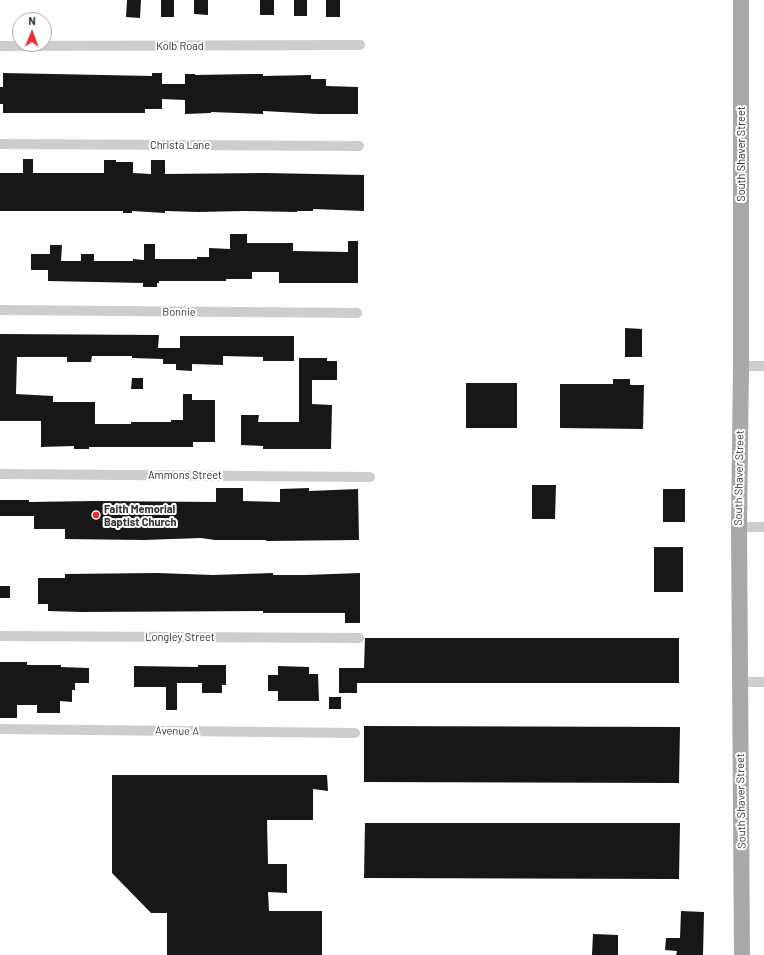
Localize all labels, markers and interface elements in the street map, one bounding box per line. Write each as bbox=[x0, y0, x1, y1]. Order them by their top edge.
north arrow bbox=[12, 12, 52, 52]
text: N bbox=[28, 14, 36, 27]
street label: Kolb Road bbox=[156, 39, 204, 53]
street label: South Shaver Street bbox=[734, 106, 748, 202]
street label: Christa Lane bbox=[150, 138, 210, 152]
street label: Bonnie bbox=[162, 305, 196, 319]
street label: South Shaver Street bbox=[732, 430, 746, 526]
street label: Ammons Street bbox=[148, 468, 222, 482]
place label: Faith Memorial Baptist Church bbox=[104, 502, 176, 528]
marker: Faith Memorial Baptist Church bbox=[91, 510, 101, 520]
street label: Longley Street bbox=[145, 630, 215, 644]
street label: Avenue A bbox=[155, 724, 199, 738]
street label: South Shaver Street bbox=[734, 753, 748, 849]

